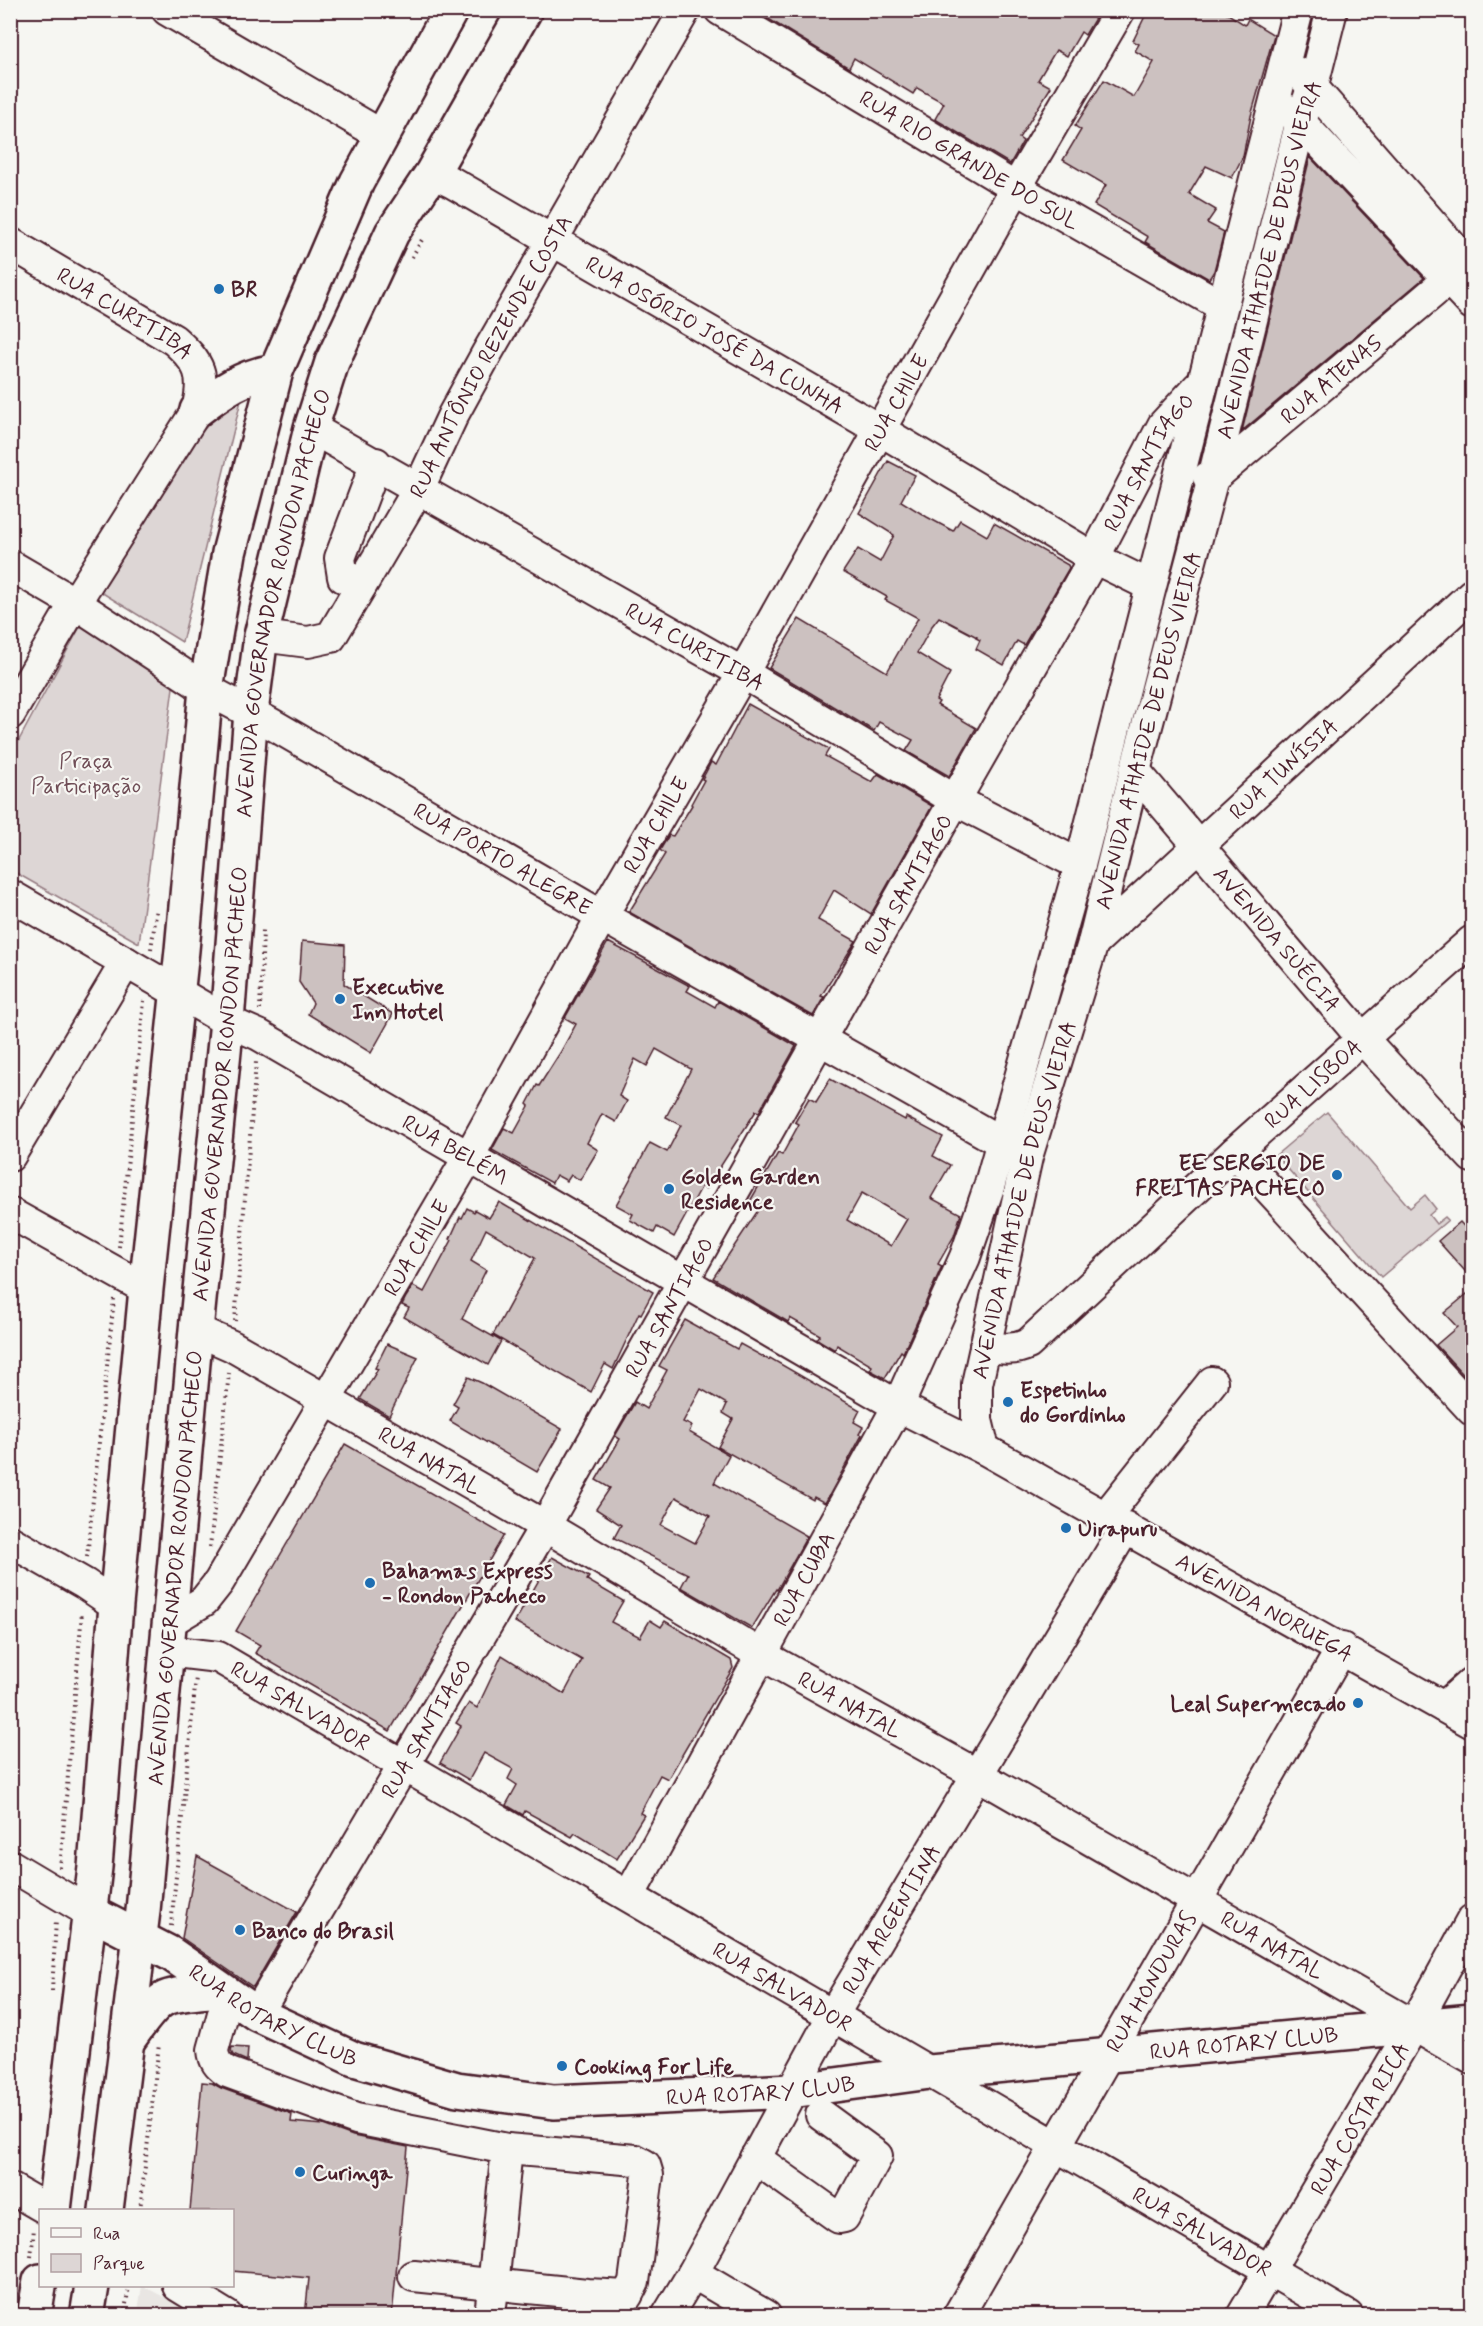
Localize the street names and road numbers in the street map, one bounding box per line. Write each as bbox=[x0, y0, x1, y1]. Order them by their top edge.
street label: AVENIDA ATHAIDE DE DEUS VIEIRA bbox=[1211, 77, 1330, 442]
street label: RUA RIO GRANDE DO SUL bbox=[854, 85, 1084, 237]
street label: RUA ANTÔNIO REZENDE COSTA bbox=[404, 210, 580, 504]
street label: RUA OSÓRIO JOSÉ DA CUNHA bbox=[580, 251, 848, 422]
street label: RUA CURITIBA bbox=[51, 262, 199, 367]
street label: RUA ATENAS bbox=[1275, 329, 1389, 431]
street label: RUA CHILE bbox=[859, 349, 936, 457]
street label: AVENIDA GOVERNADOR RONDON PACHECO bbox=[231, 386, 339, 819]
street label: RUA SANTIAGO bbox=[1098, 388, 1201, 537]
street label: AVENIDA ATHAIDE DE DEUS VIEIRA bbox=[1090, 548, 1209, 912]
street label: RUA CURITIBA bbox=[620, 597, 769, 699]
street label: RUA TUNÍSIA bbox=[1224, 713, 1344, 827]
street label: RUA CHILE bbox=[618, 772, 696, 879]
street label: RUA PORTO ALEGRE bbox=[408, 797, 597, 923]
street label: RUA SANTIAGO bbox=[859, 810, 960, 960]
street label: AVENIDA SUÉCIA bbox=[1206, 861, 1346, 1019]
street label: AVENIDA GOVERNADOR RONDON PACHECO bbox=[187, 865, 255, 1303]
street label: AVENIDA ATHAIDE DE DEUS VIEIRA bbox=[967, 1018, 1084, 1382]
street label: RUA LISBOA bbox=[1259, 1034, 1369, 1135]
street label: RUA BELÉM bbox=[396, 1109, 512, 1192]
street label: RUA CHILE bbox=[378, 1195, 457, 1302]
street label: RUA SANTIAGO bbox=[620, 1233, 721, 1383]
street label: AVENIDA GOVERNADOR RONDON PACHECO bbox=[143, 1349, 210, 1787]
street label: RUA NATAL bbox=[372, 1421, 486, 1502]
street label: RUA CUBA bbox=[768, 1527, 842, 1632]
street label: AVENIDA NORUEGA bbox=[1170, 1548, 1357, 1669]
street label: RUA SANTIAGO bbox=[376, 1654, 479, 1804]
street label: RUA SALVADOR bbox=[225, 1655, 374, 1758]
street label: RUA NATAL bbox=[792, 1666, 906, 1746]
street label: RUA ARGENTINA bbox=[837, 1840, 948, 2000]
street label: RUA NATAL bbox=[1215, 1905, 1329, 1987]
street label: RUA HONDURAS bbox=[1101, 1907, 1204, 2058]
street label: RUA SALVADOR bbox=[707, 1937, 856, 2040]
street label: RUA ROTARY CLUB bbox=[183, 1959, 362, 2075]
street label: RUA ROTARY CLUB bbox=[1149, 2022, 1340, 2067]
street label: RUA COSTA RICA bbox=[1305, 2038, 1417, 2201]
street label: RUA ROTARY CLUB bbox=[666, 2070, 857, 2113]
street label: RUA SALVADOR bbox=[1127, 2181, 1276, 2284]

